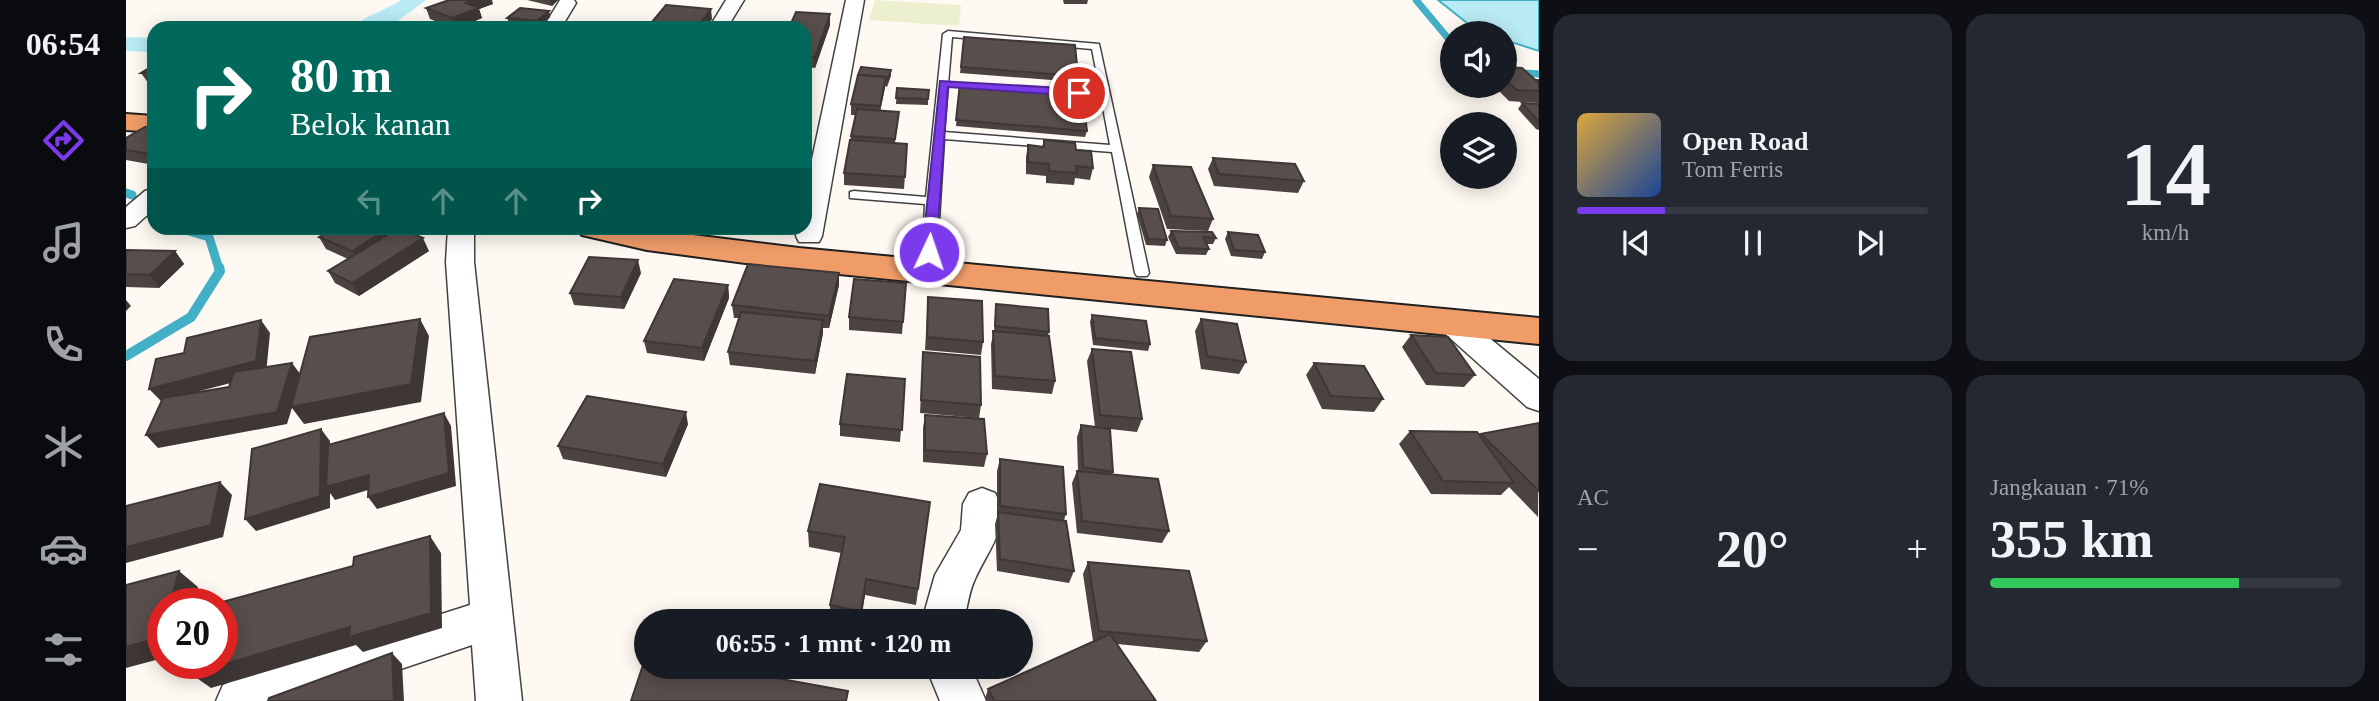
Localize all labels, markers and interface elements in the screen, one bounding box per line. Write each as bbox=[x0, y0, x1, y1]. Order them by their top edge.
map controls bbox=[1440, 21, 1517, 189]
button: sound bbox=[1440, 21, 1517, 98]
text: 06:54 bbox=[26, 26, 100, 62]
text: 80 m bbox=[290, 48, 392, 103]
icon: right bbox=[175, 49, 266, 140]
pin bbox=[1049, 63, 1109, 123]
icon: arrive bbox=[1060, 74, 1098, 112]
text: Belok kanan bbox=[290, 106, 451, 142]
button: layers bbox=[1440, 112, 1517, 189]
icon: directions bbox=[39, 116, 88, 165]
text: 14 bbox=[2120, 124, 2211, 225]
text: Open Road bbox=[1682, 127, 1808, 156]
text: Tom Ferris bbox=[1682, 157, 1783, 182]
icon: left bbox=[351, 182, 389, 220]
icon: ahead bbox=[424, 182, 462, 220]
icon: ahead bbox=[497, 182, 535, 220]
icon: right bbox=[570, 182, 608, 220]
position arrow bbox=[892, 215, 966, 289]
icon: music bbox=[39, 218, 88, 267]
text: km/h bbox=[2142, 220, 2189, 245]
icon: previous bbox=[1617, 224, 1655, 262]
icon: pause bbox=[1734, 224, 1772, 262]
icon: next bbox=[1851, 224, 1889, 262]
icon: phone bbox=[39, 320, 88, 369]
icon: climate bbox=[39, 422, 88, 471]
text: Jangkauan · 71% bbox=[1990, 475, 2148, 500]
text: AC bbox=[1577, 485, 1609, 510]
text: 355 km bbox=[1990, 511, 2153, 568]
text: 20° bbox=[1716, 521, 1789, 578]
icon: car bbox=[39, 524, 88, 573]
text: − bbox=[1577, 528, 1598, 570]
text: + bbox=[1907, 528, 1928, 570]
speed limit sign: 20 bbox=[147, 588, 238, 679]
icon: filters bbox=[39, 625, 88, 674]
text: 06:55 · 1 mnt · 120 m bbox=[716, 629, 951, 658]

